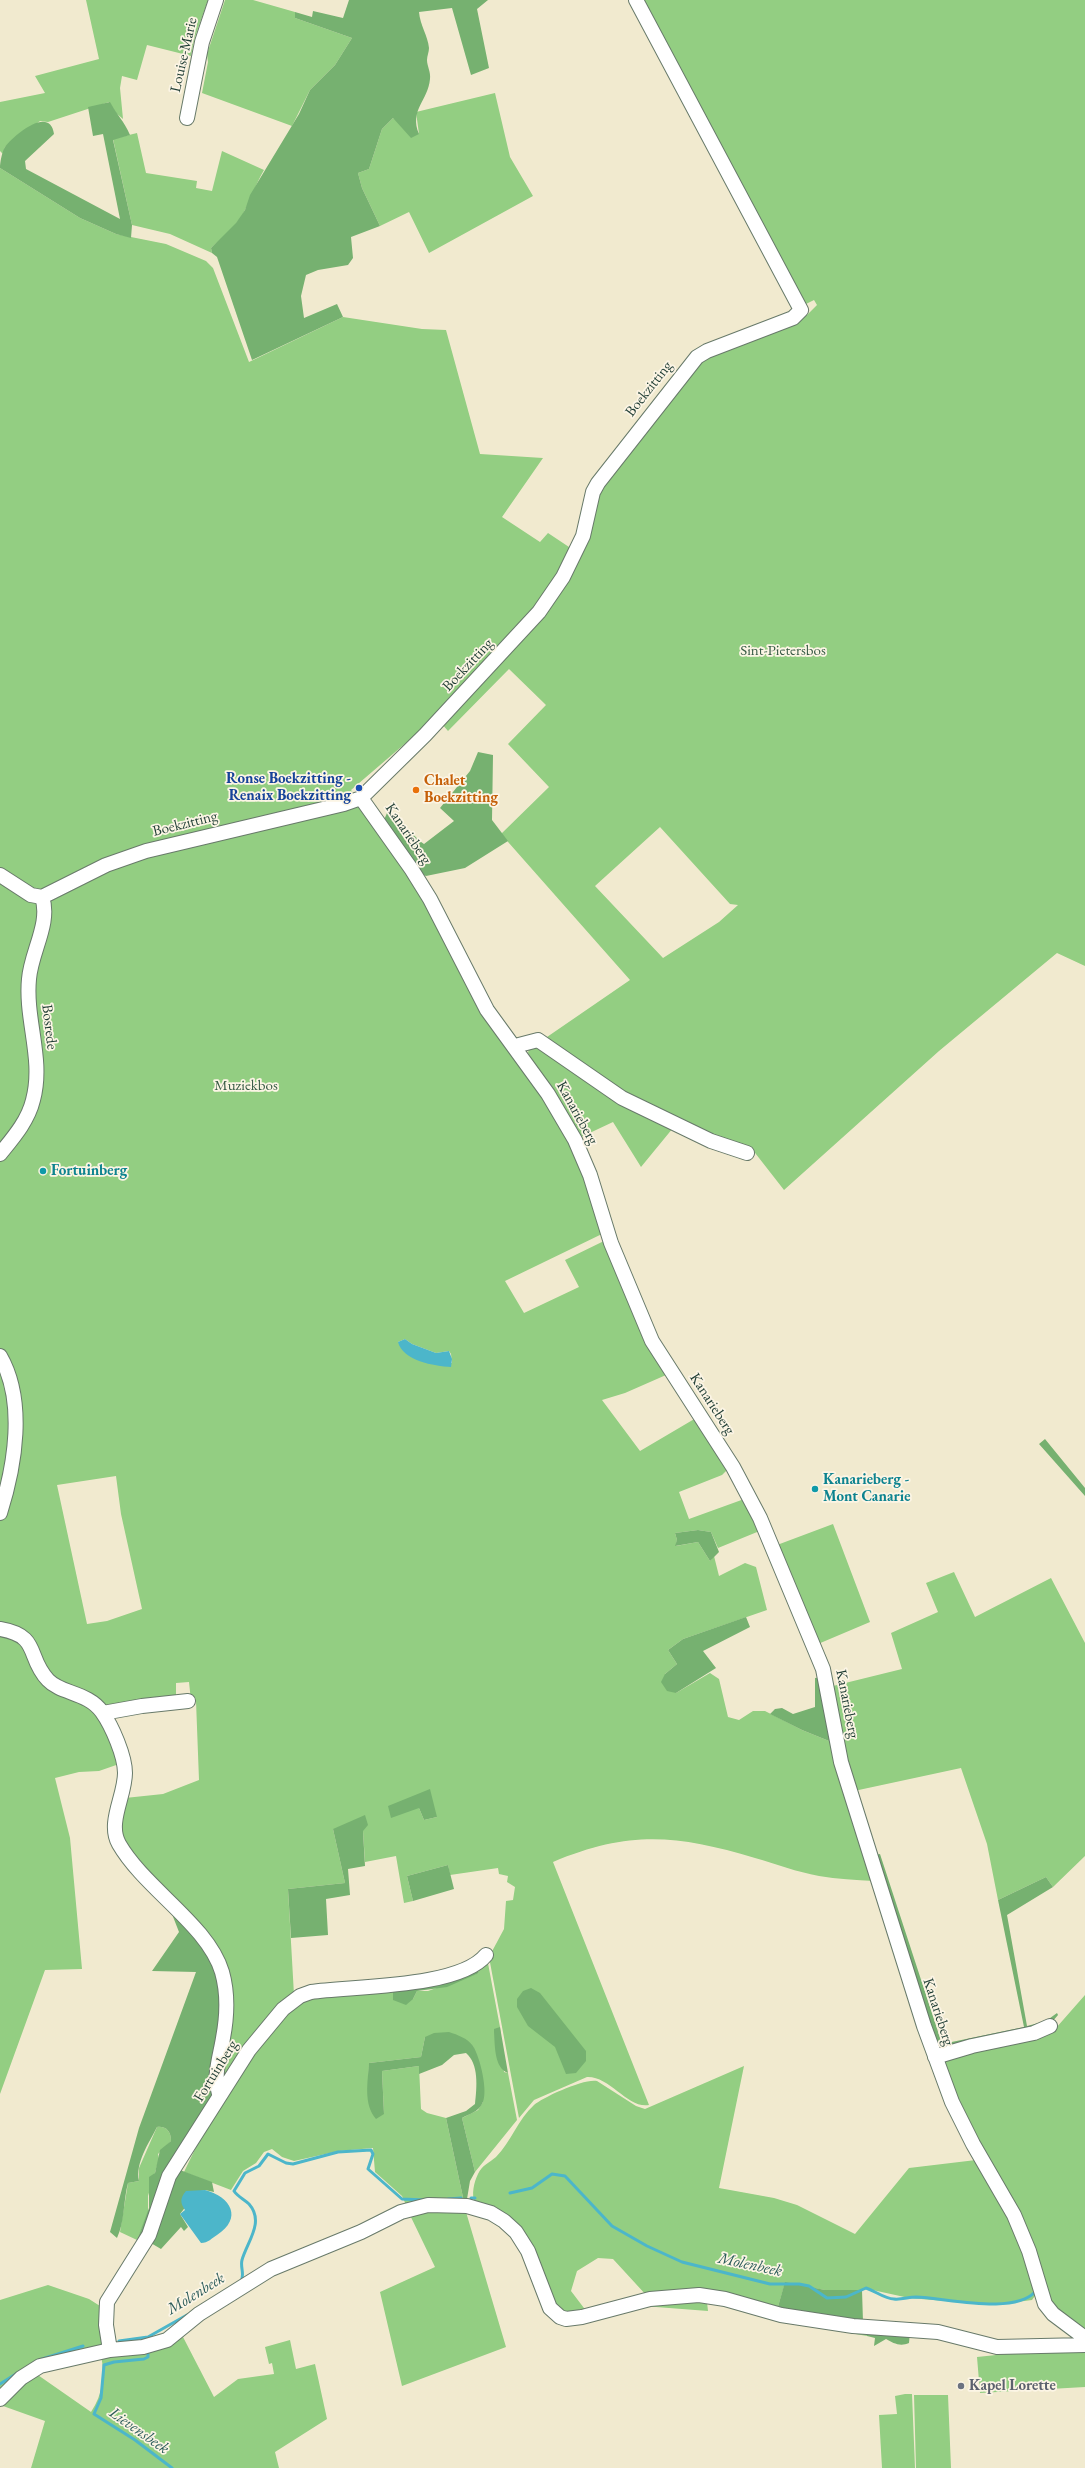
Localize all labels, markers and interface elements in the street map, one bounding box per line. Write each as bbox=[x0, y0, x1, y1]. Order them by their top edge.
street label: Louise-Marie bbox=[167, 16, 201, 94]
street label: Boekzitting bbox=[622, 357, 676, 421]
street label: Boekzitting bbox=[439, 635, 497, 695]
park label: Sint-Pietersbos bbox=[740, 642, 826, 660]
place label: Ronse Boekzitting - Renaix Boekzitting bbox=[226, 770, 351, 805]
place label: Chalet Boekzitting bbox=[424, 772, 498, 807]
marker: Ronse Boekzitting - Renaix Boekzitting bbox=[354, 783, 364, 793]
marker: Chalet Boekzitting bbox=[411, 785, 421, 795]
street label: Kanarieberg bbox=[381, 800, 435, 868]
street label: Boekzitting bbox=[151, 807, 219, 841]
street label: Bosrede bbox=[37, 1003, 61, 1051]
park label: Muziekbos bbox=[214, 1077, 278, 1095]
street label: Kanarieberg bbox=[552, 1078, 602, 1148]
place label: Fortuinberg bbox=[51, 1162, 127, 1180]
marker: Fortuinberg bbox=[38, 1166, 48, 1176]
street label: Kanarieberg bbox=[685, 1370, 739, 1438]
place label: Kanarieberg - Mont Canarie bbox=[823, 1471, 910, 1506]
marker: Kanarieberg - Mont Canarie bbox=[810, 1484, 820, 1494]
street label: Kanarieberg bbox=[832, 1668, 862, 1740]
street label: Kanarieberg bbox=[919, 1976, 957, 2048]
street label: Fortuinberg bbox=[190, 2037, 242, 2105]
water label: Molenbeek bbox=[716, 2249, 784, 2281]
water label: Molenbeek bbox=[163, 2269, 229, 2319]
place label: Kapel Lorette bbox=[969, 2377, 1056, 2395]
marker: Kapel Lorette bbox=[956, 2381, 966, 2391]
water label: Lievensbeek bbox=[105, 2403, 173, 2459]

